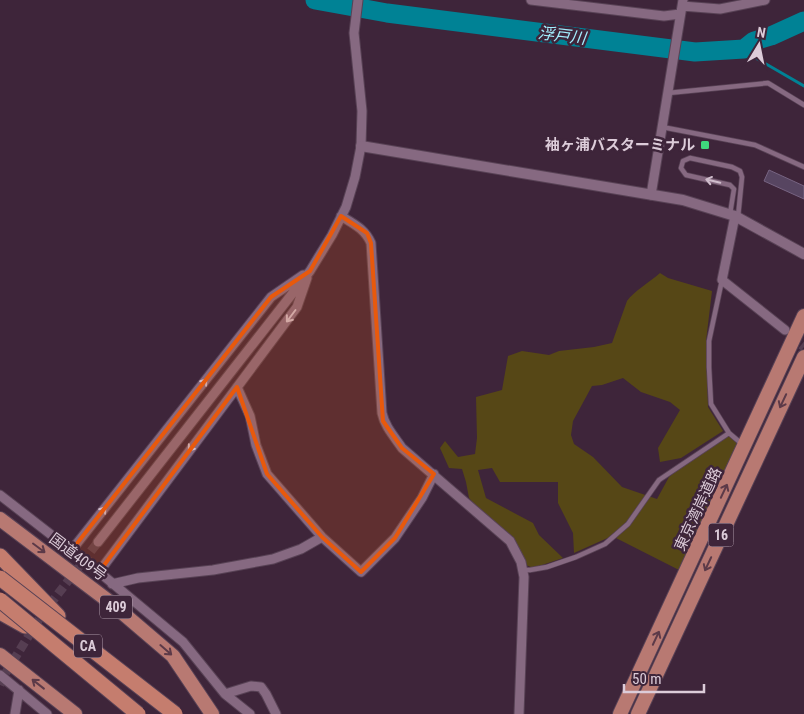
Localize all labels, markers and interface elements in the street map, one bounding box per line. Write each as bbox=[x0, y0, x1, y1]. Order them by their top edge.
north arrow bbox=[734, 20, 784, 70]
water label: 浮戸川 bbox=[537, 23, 589, 48]
text: N bbox=[756, 24, 767, 41]
place label: 袖ヶ浦バスターミナル bbox=[545, 136, 695, 154]
marker: 袖ヶ浦バスターミナル bbox=[699, 139, 711, 151]
one-way arrow bbox=[705, 176, 721, 185]
one-way arrow bbox=[286, 309, 296, 323]
one-way arrow bbox=[197, 378, 207, 392]
one-way arrow bbox=[778, 393, 788, 408]
one-way arrow bbox=[188, 438, 198, 452]
street label: 東京湾岸道路 bbox=[671, 464, 725, 554]
one-way arrow bbox=[720, 484, 729, 499]
one-way arrow bbox=[96, 506, 107, 519]
road number: 16 bbox=[708, 524, 734, 546]
street label: 国道409号 bbox=[46, 530, 110, 584]
one-way arrow bbox=[32, 543, 46, 553]
one-way arrow bbox=[702, 556, 712, 571]
road number: 409 bbox=[100, 596, 132, 618]
one-way arrow bbox=[652, 631, 662, 646]
road number: CA bbox=[74, 634, 102, 658]
one-way arrow bbox=[159, 644, 172, 655]
scale bar bbox=[624, 662, 704, 694]
text: 50 m bbox=[632, 670, 662, 688]
one-way arrow bbox=[32, 679, 45, 690]

